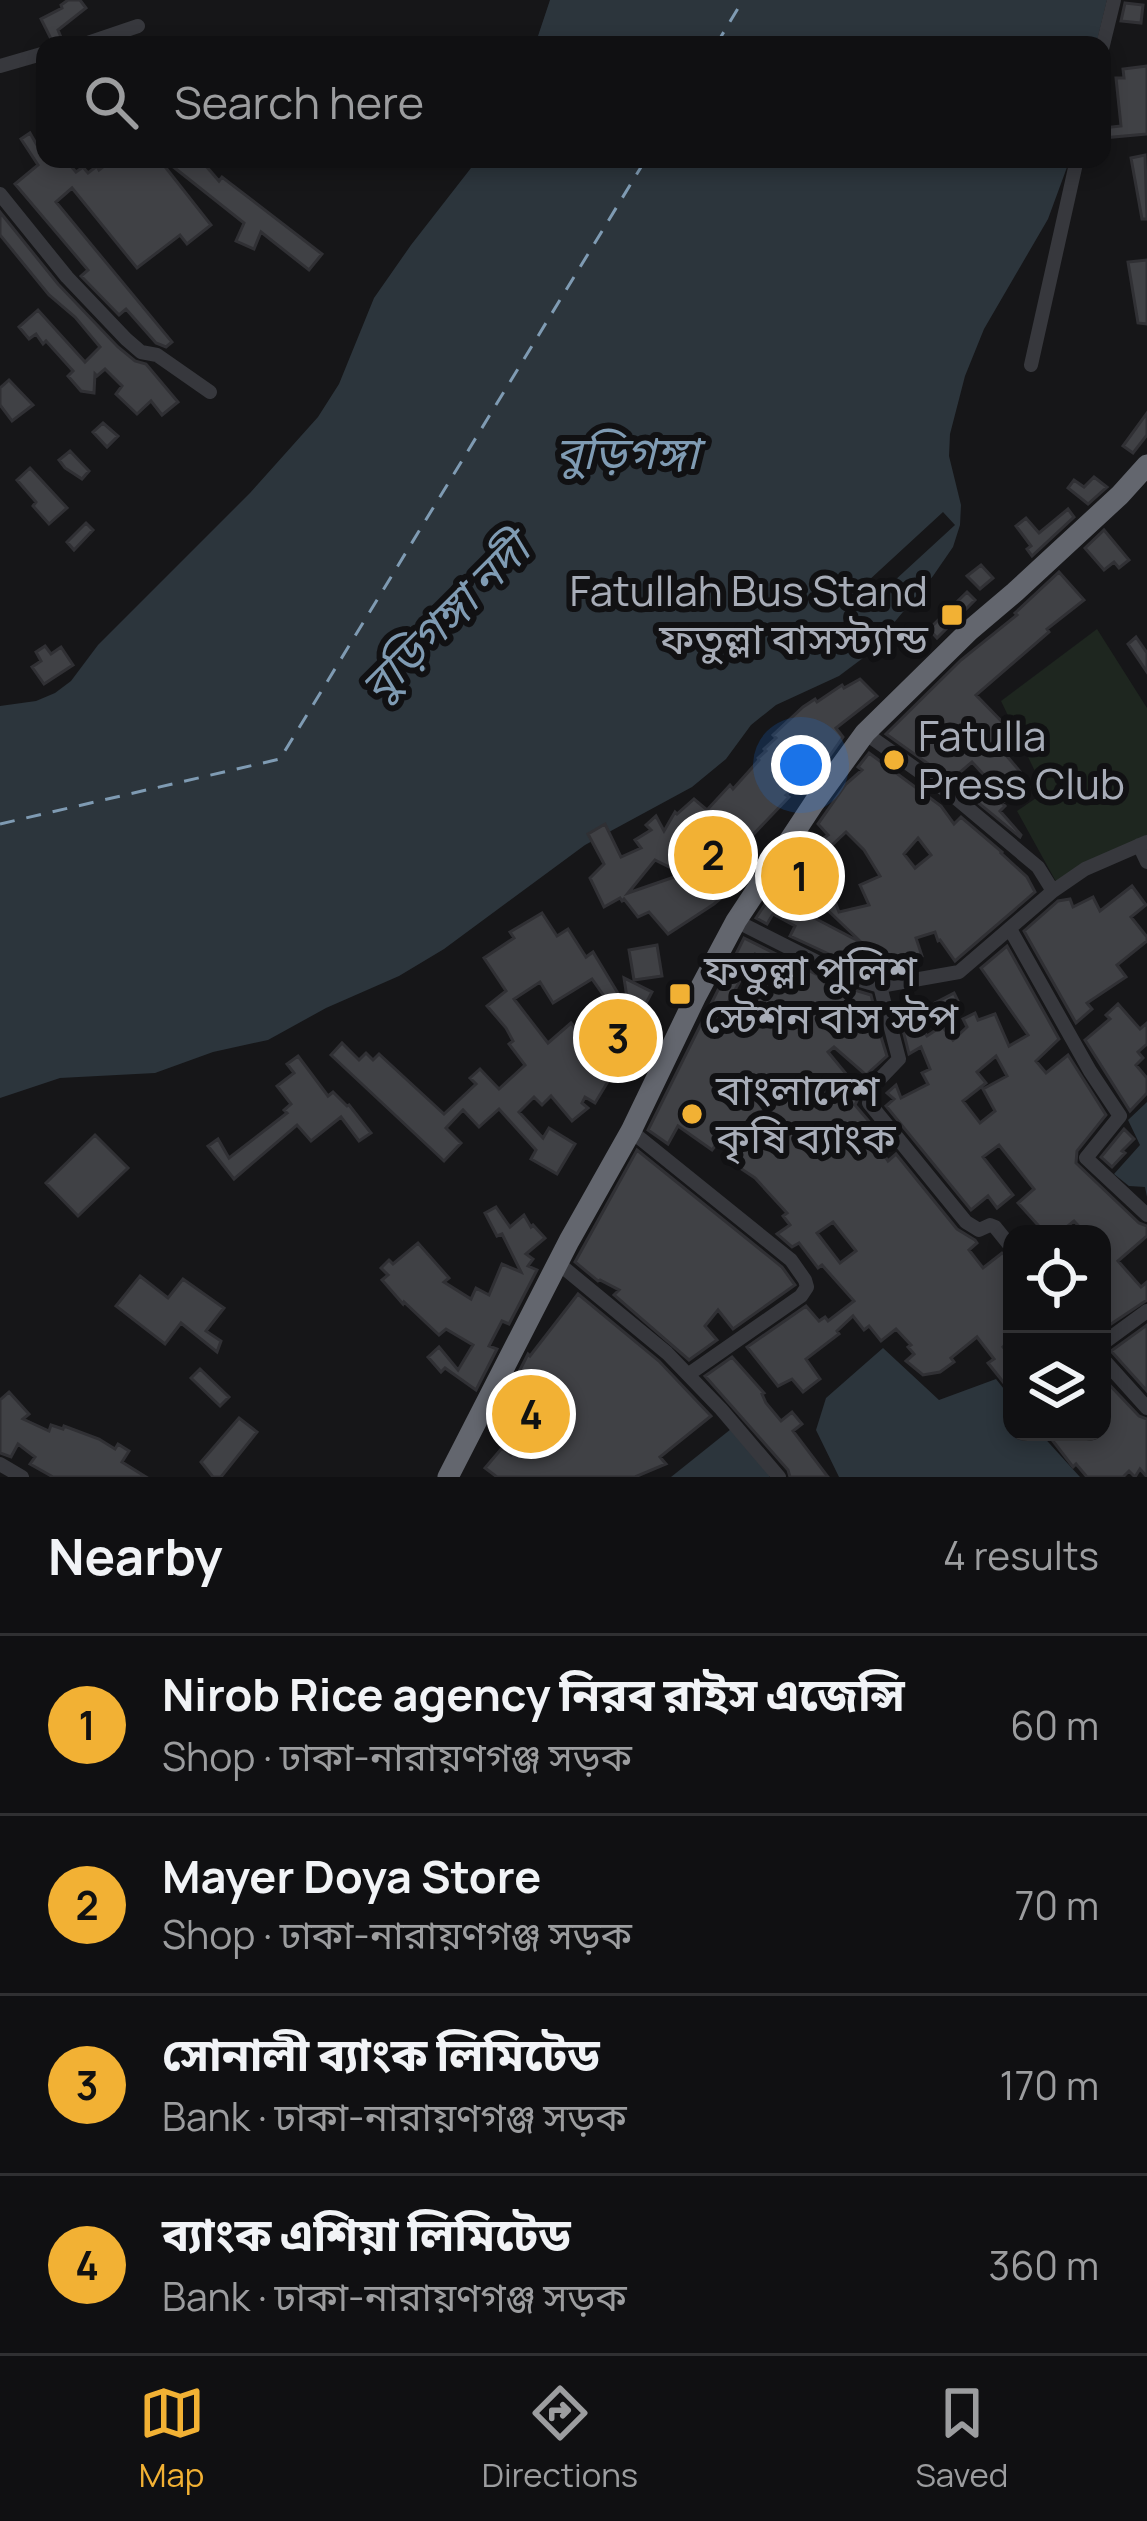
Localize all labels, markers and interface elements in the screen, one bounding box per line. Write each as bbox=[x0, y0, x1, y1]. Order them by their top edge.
search box bbox=[36, 36, 1111, 168]
icon: search bbox=[78, 69, 144, 135]
text: Search here bbox=[174, 71, 424, 133]
water label: বুড়িগঙ্গা bbox=[556, 421, 706, 483]
water label: বুড়িগঙ্গা নদী bbox=[346, 513, 548, 716]
place label: Fatullah Bus Stand ফতুল্লা বাসস্ট্যান্ড bbox=[569, 561, 929, 667]
marker: Fatullah Bus Stand ফতুল্লা বাসস্ট্যান্ড bbox=[939, 602, 965, 628]
place label: Fatulla Press Club bbox=[918, 706, 1125, 812]
your location bbox=[771, 735, 831, 795]
marker: Fatulla Press Club bbox=[881, 747, 907, 773]
pin: 2 bbox=[674, 810, 752, 900]
pin: 1 bbox=[761, 831, 839, 921]
place label: ফতুল্লা পুলিশ স্টেশন বাস স্টপ bbox=[703, 940, 959, 1046]
marker: ফতুল্লা পুলিশ স্টেশন বাস স্টপ bbox=[667, 981, 693, 1007]
pin: 3 bbox=[579, 993, 657, 1083]
place label: বাংলাদেশ কৃষি ব্যাংক bbox=[715, 1060, 897, 1166]
marker: বাংলাদেশ কৃষি ব্যাংক bbox=[679, 1101, 705, 1127]
map controls bbox=[1003, 1225, 1111, 1441]
button: locate bbox=[1003, 1225, 1111, 1333]
button: layers bbox=[1003, 1333, 1111, 1441]
pin: 4 bbox=[492, 1369, 570, 1459]
text: Nearby bbox=[48, 1521, 223, 1590]
text: 4 results bbox=[943, 1528, 1099, 1582]
text: Nirob Rice agency নিরব রাইস এজেন্সি bbox=[162, 1663, 905, 1725]
text: 1 bbox=[78, 1698, 96, 1752]
text: 60 m bbox=[1010, 1698, 1099, 1752]
text: Shop · ঢাকা-নারায়ণগঞ্জ সড়ক bbox=[162, 1729, 632, 1783]
text: Mayer Doya Store bbox=[162, 1845, 541, 1907]
text: 2 bbox=[75, 1878, 99, 1932]
text: 70 m bbox=[1015, 1878, 1099, 1932]
text: Shop · ঢাকা-নারায়ণগঞ্জ সড়ক bbox=[162, 1907, 632, 1961]
text: সোনালী ব্যাংক লিমিটেড bbox=[162, 2023, 600, 2085]
text: 3 bbox=[76, 2058, 98, 2112]
text: 170 m bbox=[1000, 2058, 1099, 2112]
text: Bank · ঢাকা-নারায়ণগঞ্জ সড়ক bbox=[162, 2089, 627, 2143]
text: ব্যাংক এশিয়া লিমিটেড bbox=[162, 2203, 571, 2265]
text: 4 bbox=[75, 2238, 99, 2292]
text: 360 m bbox=[989, 2238, 1099, 2292]
text: Bank · ঢাকা-নারায়ণগঞ্জ সড়ক bbox=[162, 2269, 627, 2323]
tab: Map bbox=[139, 2380, 205, 2497]
tab: Directions bbox=[482, 2380, 638, 2497]
tab: Saved bbox=[915, 2380, 1008, 2497]

